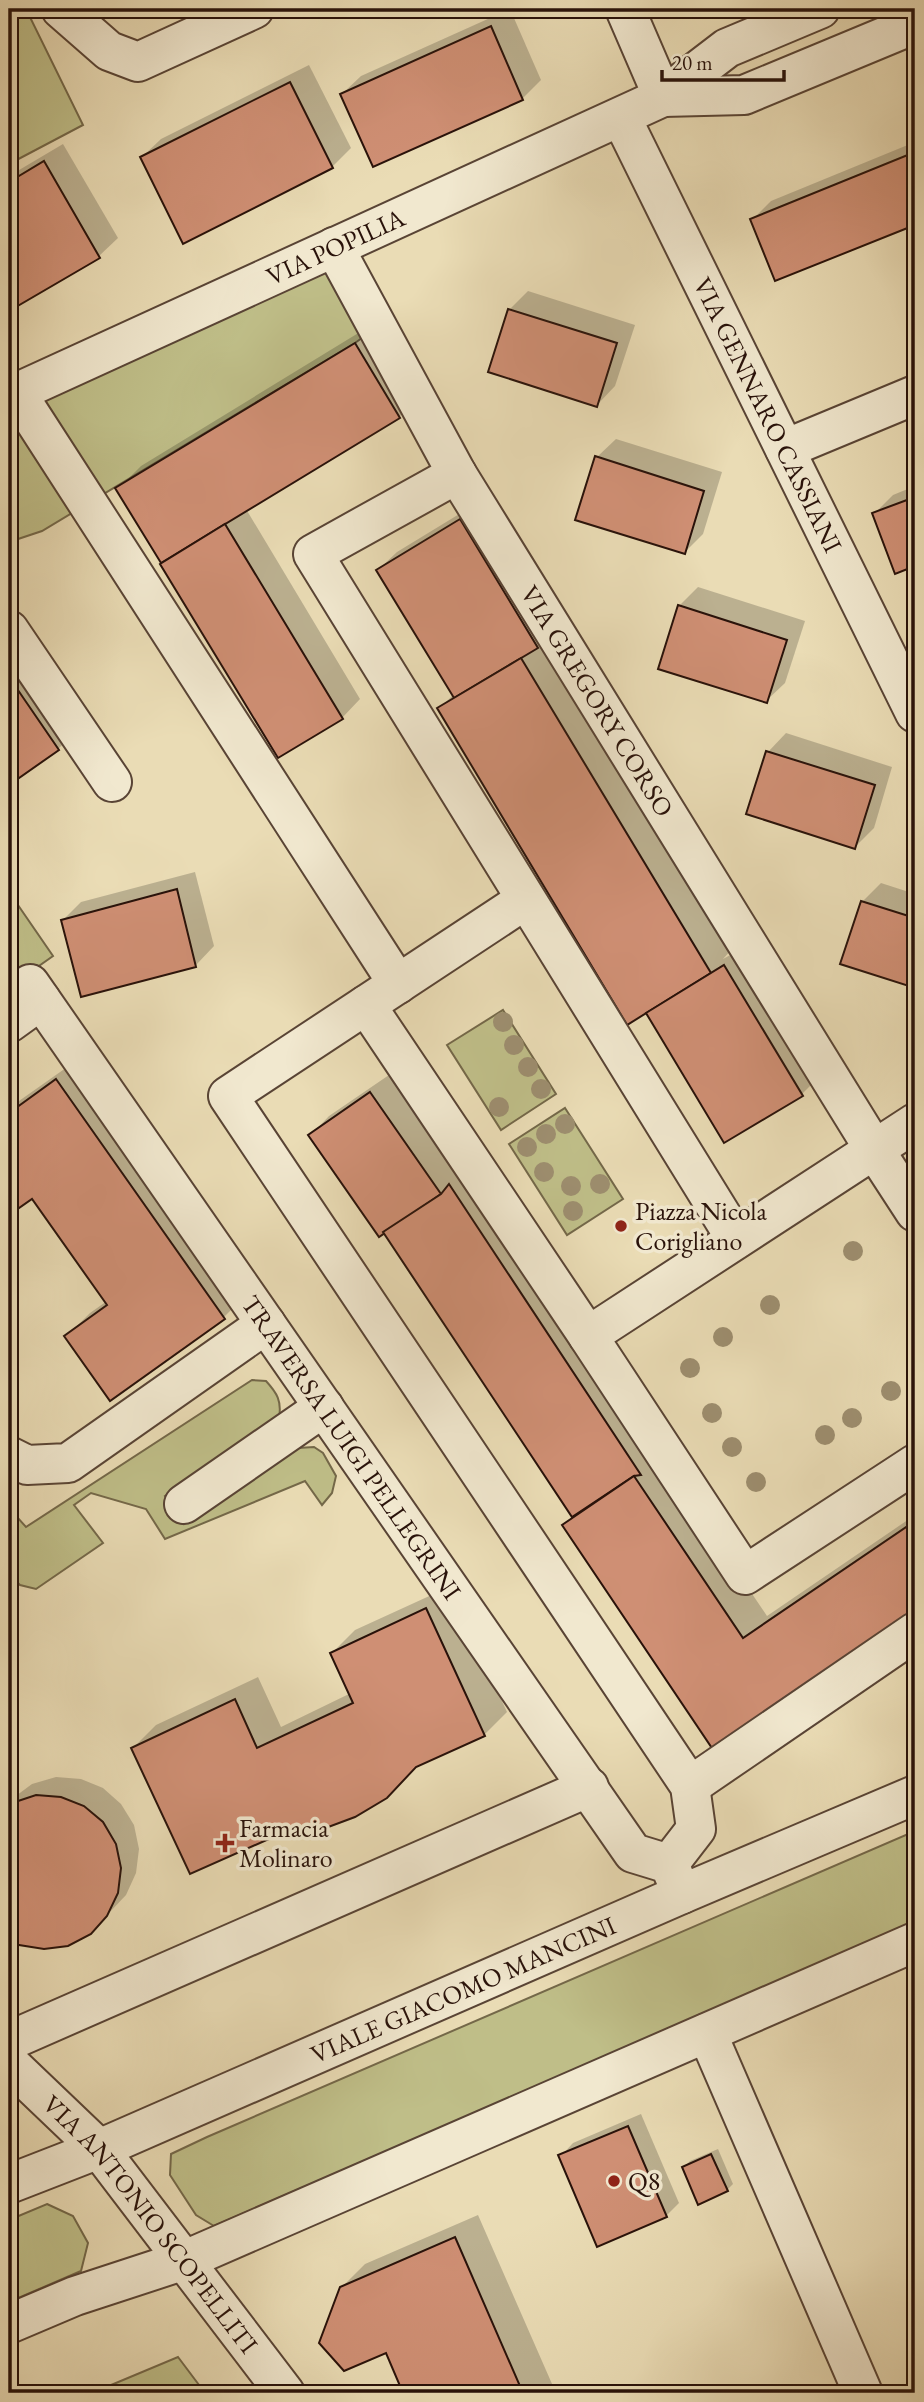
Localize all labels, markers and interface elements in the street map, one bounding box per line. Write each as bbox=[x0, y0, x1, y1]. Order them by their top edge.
scale bar bbox=[662, 38, 784, 82]
text: 20 m bbox=[672, 49, 713, 76]
street label: VIA POPILIA bbox=[261, 200, 411, 293]
street label: VIA GENNARO CASSIANI bbox=[686, 271, 850, 558]
street label: VIA GREGORY CORSO bbox=[513, 579, 682, 823]
place label: Piazza Nicola Corigliano bbox=[635, 1194, 767, 1258]
marker: Piazza Nicola Corigliano bbox=[613, 1218, 629, 1234]
street label: TRAVERSA LUIGI PELLEGRINI bbox=[234, 1288, 469, 1607]
place label: Farmacia Molinaro bbox=[239, 1811, 333, 1875]
marker: Farmacia Molinaro bbox=[217, 1835, 233, 1851]
street label: VIALE GIACOMO MANCINI bbox=[305, 1908, 621, 2071]
street label: VIA ANTONIO SCOPELLITI bbox=[35, 2087, 266, 2360]
place label: Q8 bbox=[628, 2164, 660, 2198]
marker: Q8 bbox=[606, 2173, 622, 2189]

